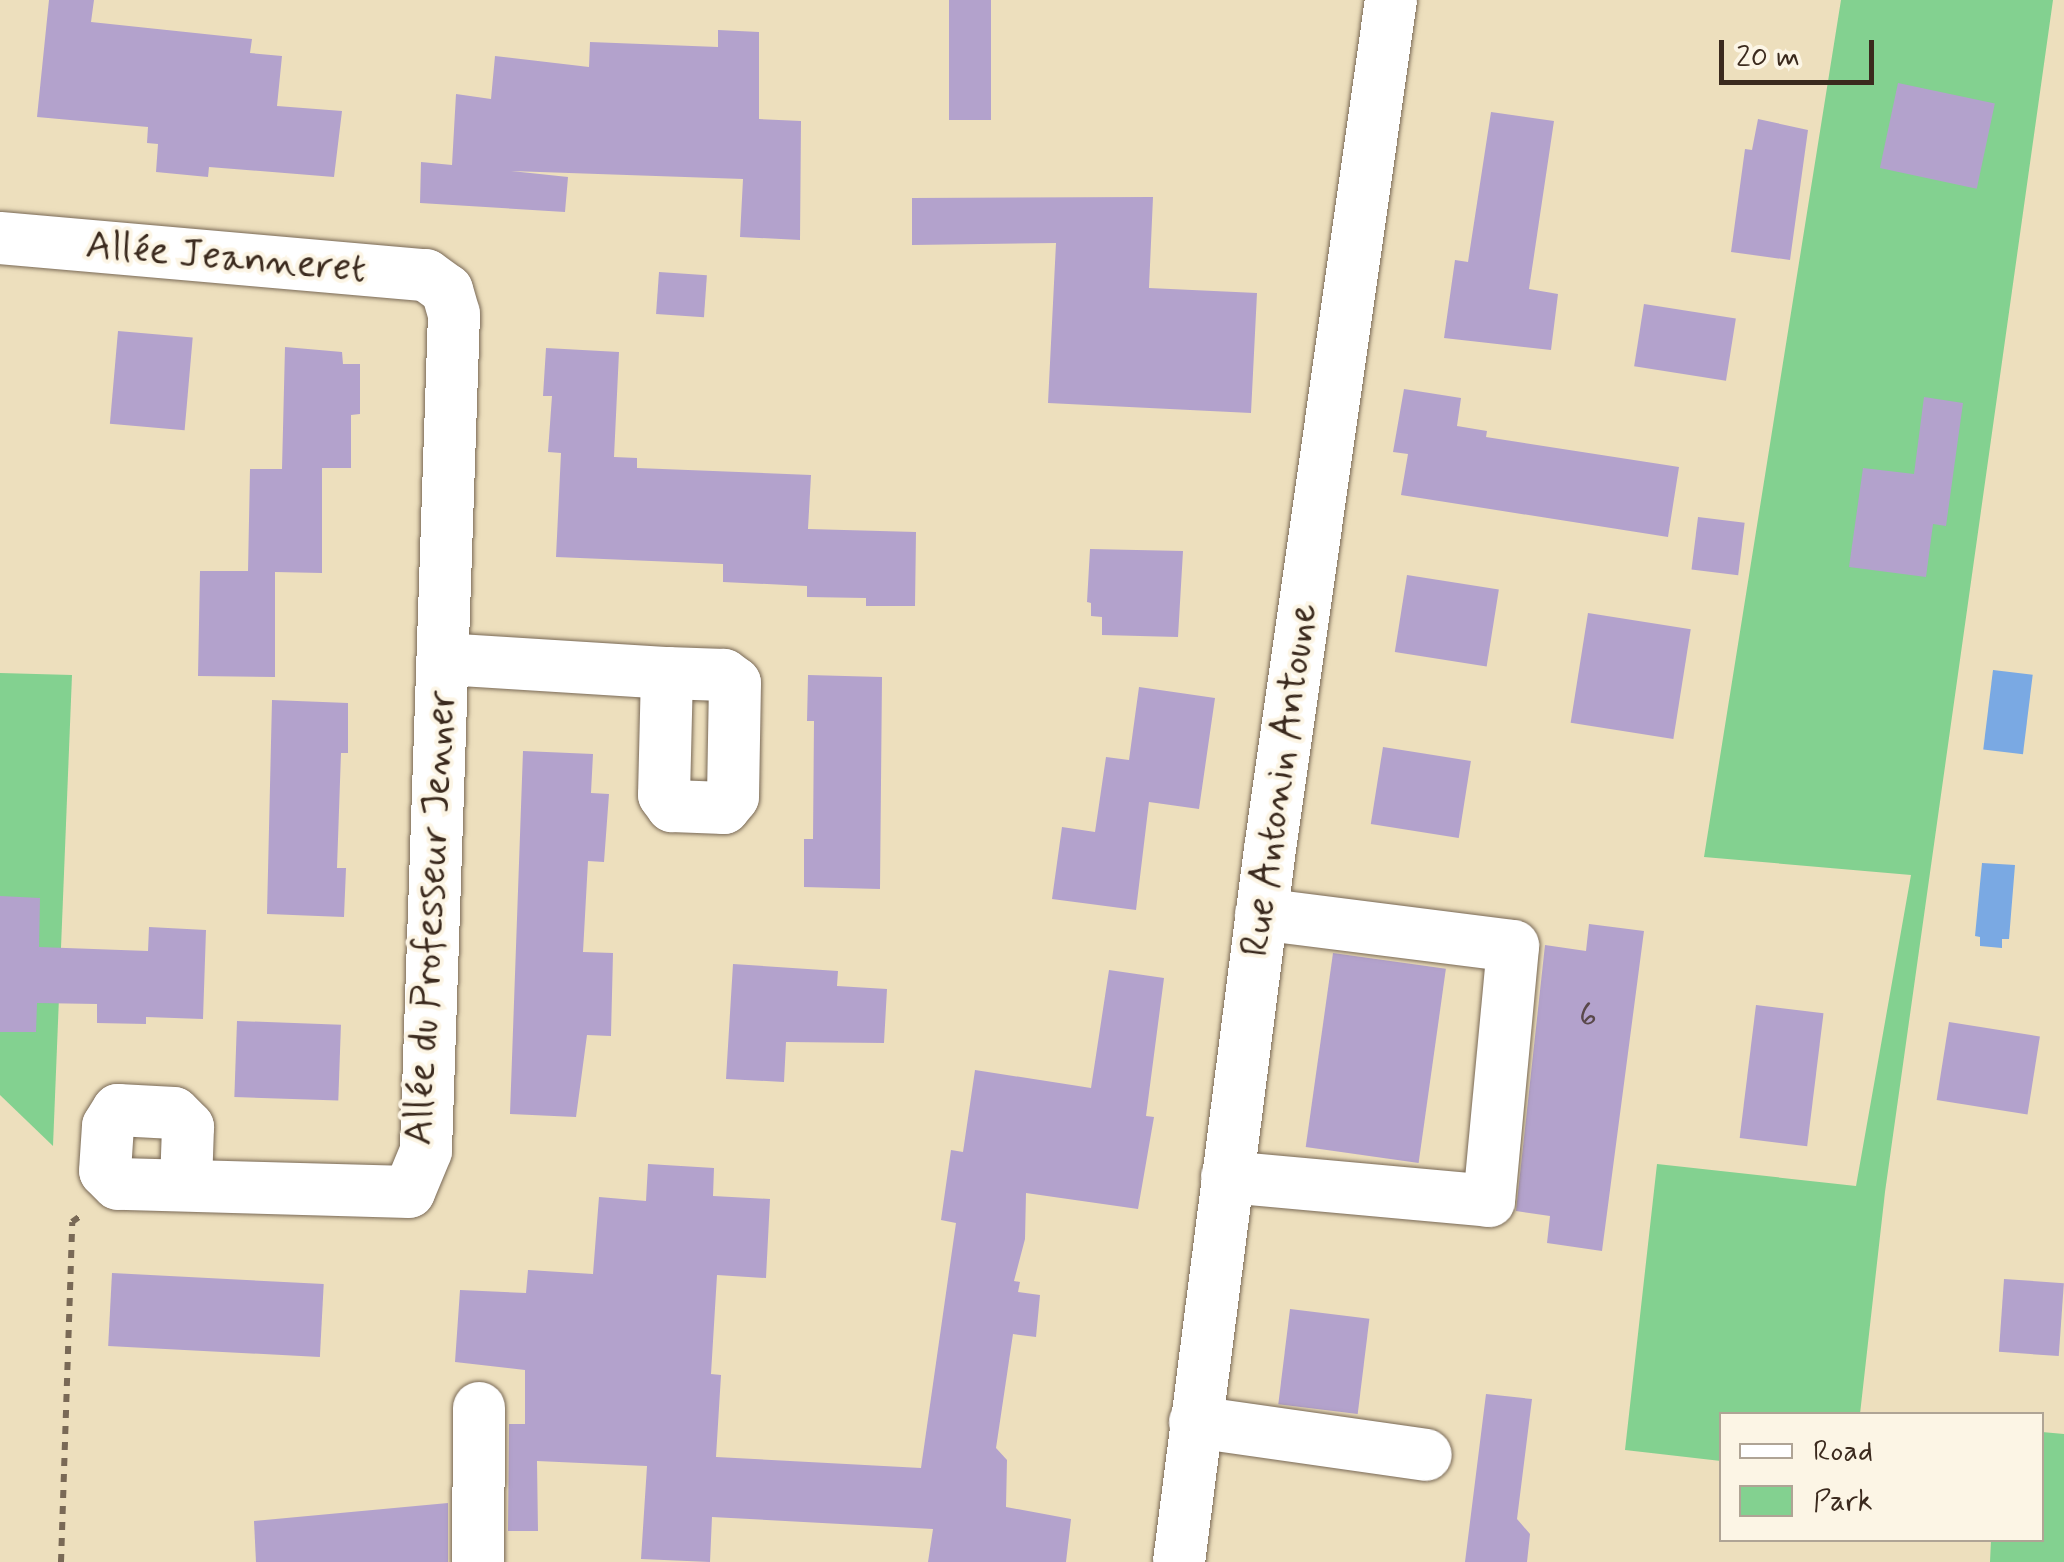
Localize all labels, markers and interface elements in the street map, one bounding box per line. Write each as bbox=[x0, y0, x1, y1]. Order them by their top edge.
scale bar bbox=[1724, 20, 1879, 82]
text: 20 m bbox=[1736, 38, 1800, 77]
street label: Allée Jeanneret bbox=[86, 222, 366, 294]
street label: Rue Antonin Antoune bbox=[1231, 595, 1329, 965]
street label: Allée du Professeur Jenner bbox=[395, 684, 467, 1152]
house number: 6 bbox=[1579, 995, 1597, 1037]
legend bbox=[1719, 1412, 2044, 1542]
text: Road bbox=[1813, 1432, 1873, 1471]
text: Park bbox=[1813, 1482, 1873, 1521]

